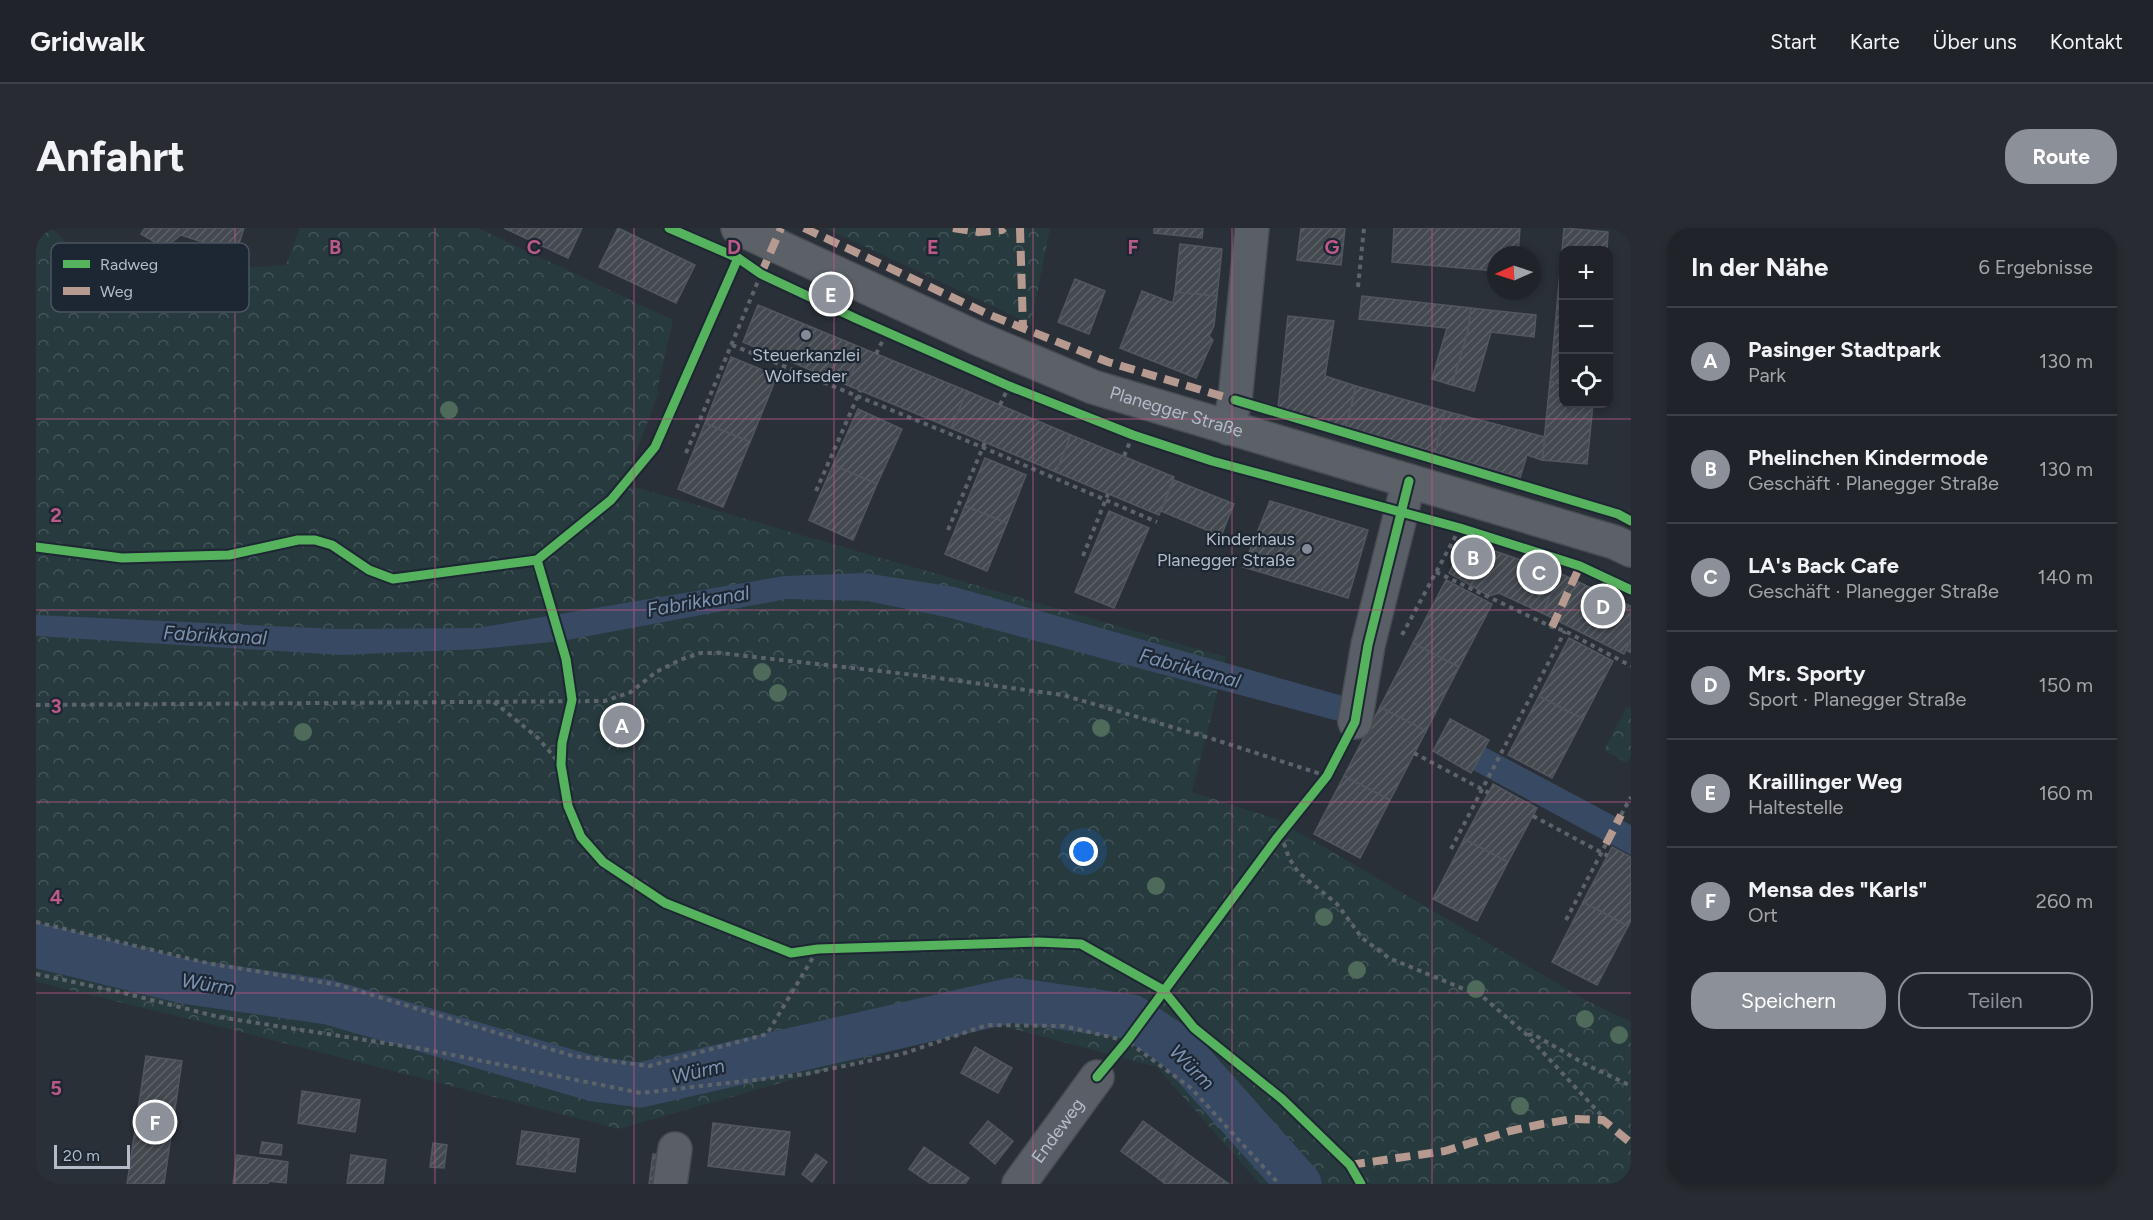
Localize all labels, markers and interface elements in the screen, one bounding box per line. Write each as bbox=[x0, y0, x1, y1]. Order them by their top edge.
text: Gridwalk bbox=[30, 24, 145, 58]
text: Start bbox=[1770, 29, 1817, 54]
text: Karte bbox=[1850, 29, 1900, 54]
text: Über uns bbox=[1933, 29, 2017, 54]
text: Kontakt bbox=[2050, 29, 2123, 54]
button: Route bbox=[2005, 129, 2117, 184]
text: Anfahrt bbox=[36, 131, 185, 182]
text: B bbox=[329, 235, 341, 259]
text: C bbox=[527, 235, 541, 259]
text: D bbox=[727, 235, 741, 259]
text: E bbox=[927, 235, 939, 259]
text: F bbox=[1127, 235, 1139, 259]
text: G bbox=[1325, 235, 1340, 259]
legend bbox=[51, 243, 249, 312]
north arrow bbox=[1487, 246, 1541, 300]
map controls bbox=[1559, 246, 1613, 408]
button: + bbox=[1559, 246, 1613, 300]
text: In der Nähe bbox=[1691, 251, 1828, 283]
text: Radweg bbox=[100, 255, 158, 274]
text: 6 Ergebnisse bbox=[1978, 255, 2093, 279]
pin: E bbox=[812, 272, 850, 316]
text: Weg bbox=[100, 282, 133, 301]
button: − bbox=[1559, 300, 1613, 354]
marker: Steuerkanzlei Wolfseder bbox=[799, 328, 813, 342]
text: Pasinger Stadtpark bbox=[1748, 336, 1941, 363]
place label: Steuerkanzlei Wolfseder bbox=[752, 344, 860, 387]
text: A bbox=[1703, 349, 1718, 373]
text: 130 m bbox=[2039, 349, 2093, 373]
button: locate bbox=[1559, 354, 1613, 408]
text: Park bbox=[1748, 363, 1786, 387]
street label: Planegger Straße bbox=[1107, 382, 1246, 442]
text: Phelinchen Kindermode bbox=[1748, 444, 1988, 471]
text: B bbox=[1704, 457, 1717, 481]
text: 130 m bbox=[2039, 457, 2093, 481]
text: Geschäft · Planegger Straße bbox=[1748, 471, 1999, 495]
text: 2 bbox=[50, 503, 62, 527]
place label: Kinderhaus Planegger Straße bbox=[1157, 528, 1295, 571]
pin: B bbox=[1454, 534, 1492, 580]
marker: Kinderhaus Planegger Straße bbox=[1300, 542, 1314, 556]
pin: C bbox=[1520, 550, 1558, 594]
text: LA's Back Cafe bbox=[1748, 552, 1899, 579]
text: C bbox=[1703, 565, 1718, 589]
text: 140 m bbox=[2038, 565, 2093, 589]
text: Geschäft · Planegger Straße bbox=[1748, 579, 1999, 603]
water label: Fabrikkanal bbox=[645, 580, 752, 622]
pin: D bbox=[1584, 584, 1622, 628]
water label: Fabrikkanal bbox=[162, 620, 268, 650]
water label: Fabrikkanal bbox=[1137, 643, 1244, 693]
text: Mrs. Sporty bbox=[1748, 660, 1865, 687]
text: D bbox=[1704, 673, 1718, 697]
text: 150 m bbox=[2038, 673, 2093, 697]
text: Sport · Planegger Straße bbox=[1748, 687, 1966, 711]
text: 3 bbox=[50, 694, 62, 718]
pin: A bbox=[602, 702, 642, 748]
text: Kraillinger Weg bbox=[1748, 768, 1903, 795]
text: E bbox=[1705, 781, 1716, 805]
text: 160 m bbox=[2039, 781, 2093, 805]
text: Haltestelle bbox=[1748, 795, 1844, 819]
your location bbox=[1069, 837, 1098, 866]
text: Mensa des "Karls" bbox=[1748, 876, 1927, 903]
text: 4 bbox=[50, 885, 63, 909]
text: F bbox=[1705, 889, 1716, 913]
text: 260 m bbox=[2036, 889, 2093, 913]
text: Ort bbox=[1748, 903, 1778, 927]
water label: Würm bbox=[179, 968, 237, 1000]
button: Speichern bbox=[1691, 972, 1886, 1029]
button: Teilen bbox=[1898, 972, 2093, 1029]
water label: Würm bbox=[1164, 1039, 1220, 1095]
water label: Würm bbox=[669, 1053, 727, 1089]
text: 5 bbox=[50, 1076, 62, 1100]
street label: Endeweg bbox=[1027, 1094, 1089, 1168]
pin: F bbox=[136, 1100, 174, 1144]
scale bar bbox=[54, 1142, 130, 1170]
text: 20 m bbox=[63, 1146, 100, 1165]

